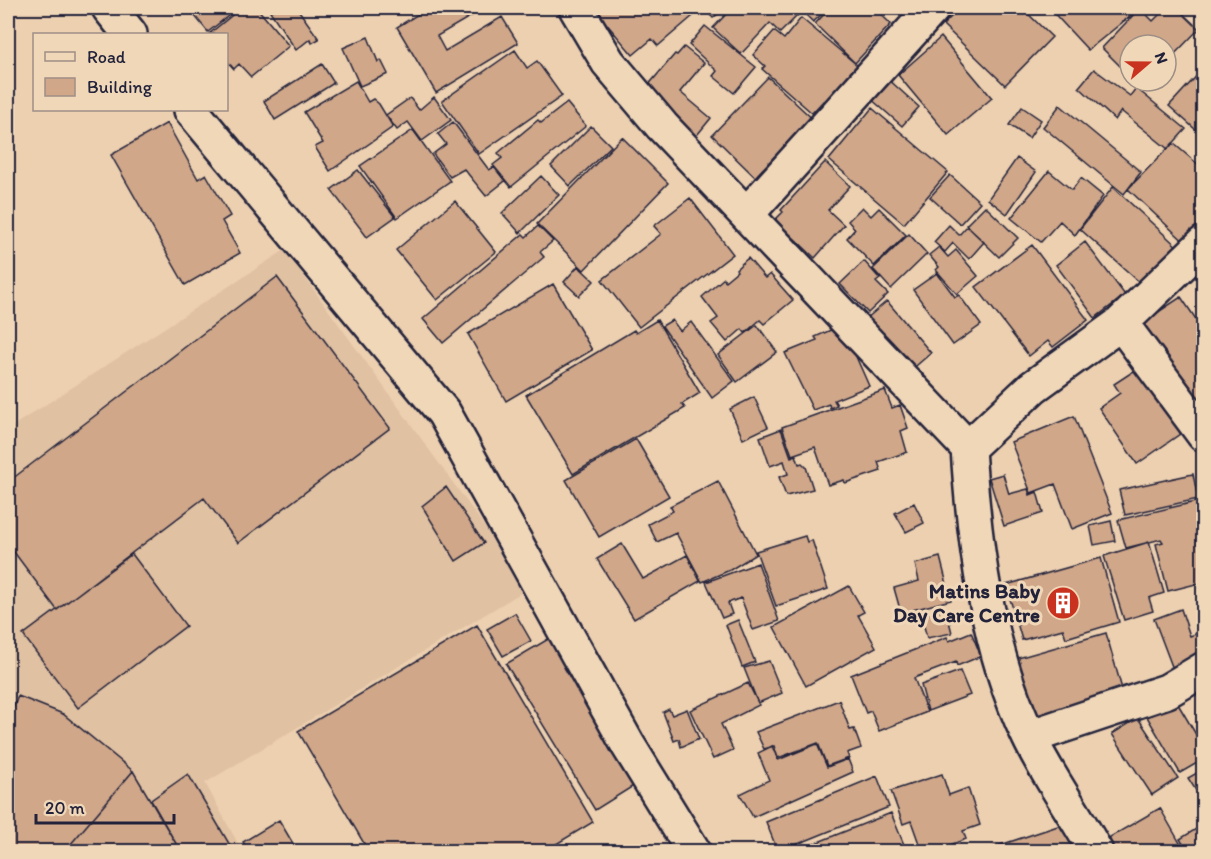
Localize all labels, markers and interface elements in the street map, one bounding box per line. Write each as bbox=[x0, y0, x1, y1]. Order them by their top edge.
legend bbox=[33, 33, 228, 111]
north arrow bbox=[1118, 33, 1178, 93]
text: Road bbox=[87, 46, 126, 68]
text: N bbox=[1151, 50, 1172, 66]
text: Building bbox=[87, 76, 153, 98]
place label: Matins Baby Day Care Centre bbox=[893, 578, 1040, 628]
building icon: Matins Baby Day Care Centre bbox=[1045, 585, 1081, 621]
scale bar bbox=[36, 787, 174, 825]
text: 20 m bbox=[45, 797, 85, 819]

